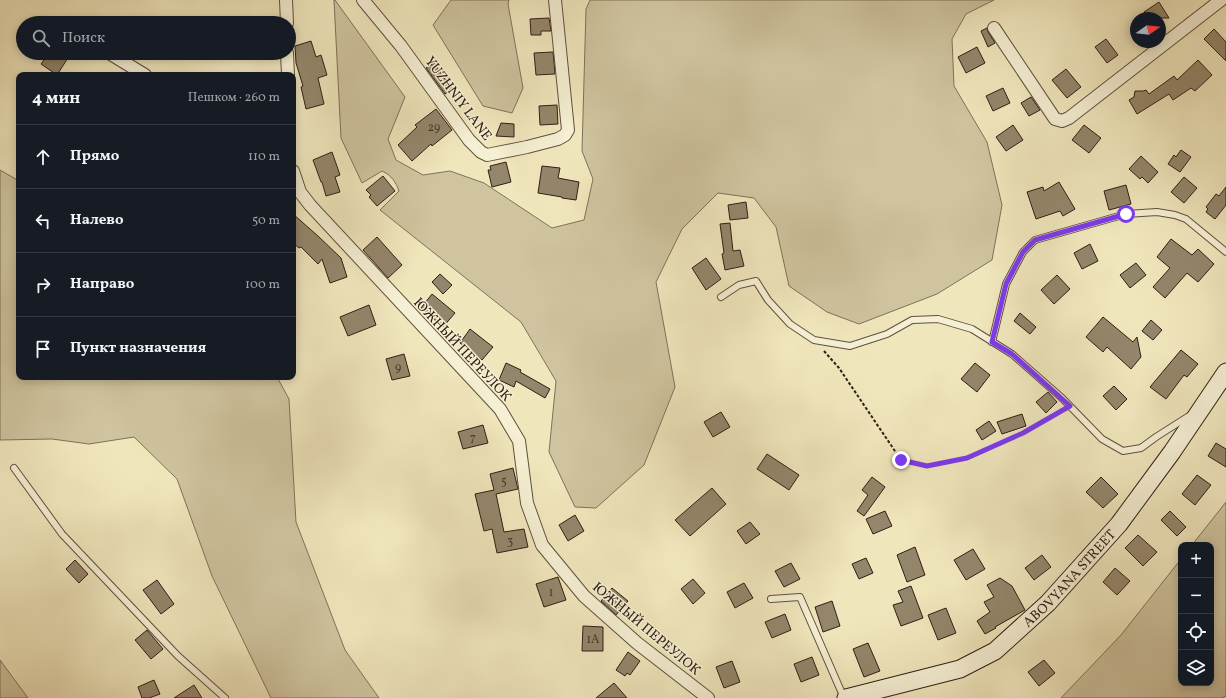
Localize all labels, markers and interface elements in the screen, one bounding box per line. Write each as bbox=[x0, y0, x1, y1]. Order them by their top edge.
north arrow bbox=[1130, 12, 1166, 48]
search box bbox=[16, 16, 296, 60]
icon: search bbox=[30, 27, 52, 49]
text: Поиск bbox=[62, 28, 105, 49]
street label: YUZHNIY LANE bbox=[420, 53, 496, 145]
text: 4 мин bbox=[32, 87, 80, 110]
text: Пешком · 260 m bbox=[188, 89, 280, 107]
house number: 29 bbox=[428, 120, 440, 136]
icon: ahead bbox=[32, 146, 54, 168]
text: Прямо bbox=[70, 146, 119, 167]
text: 110 m bbox=[248, 148, 280, 166]
route start bbox=[1117, 205, 1135, 223]
icon: left bbox=[32, 210, 54, 232]
text: Налево bbox=[70, 210, 124, 231]
text: 50 m bbox=[252, 212, 280, 230]
icon: right bbox=[32, 274, 54, 296]
text: Направо bbox=[70, 274, 134, 295]
text: 100 m bbox=[245, 276, 280, 294]
street label: ЮЖНЫЙ ПЕРЕУЛОК bbox=[409, 293, 516, 406]
icon: arrive bbox=[32, 338, 54, 360]
text: Пункт назначения bbox=[70, 338, 206, 359]
house number: 9 bbox=[395, 360, 401, 376]
house number: 7 bbox=[470, 430, 476, 446]
route end bbox=[892, 451, 910, 469]
house number: 5 bbox=[501, 474, 507, 490]
street label: ABOVYANA STREET bbox=[1019, 526, 1121, 632]
house number: 3 bbox=[507, 534, 513, 550]
map controls bbox=[1178, 542, 1214, 686]
button: + bbox=[1178, 542, 1214, 578]
street label: ЮЖНЫЙ ПЕРЕУЛОК bbox=[588, 578, 705, 680]
button: − bbox=[1178, 578, 1214, 614]
house number: 1 bbox=[549, 585, 553, 601]
button: locate bbox=[1178, 614, 1214, 650]
house number: 1А bbox=[586, 632, 600, 648]
button: layers bbox=[1178, 650, 1214, 686]

